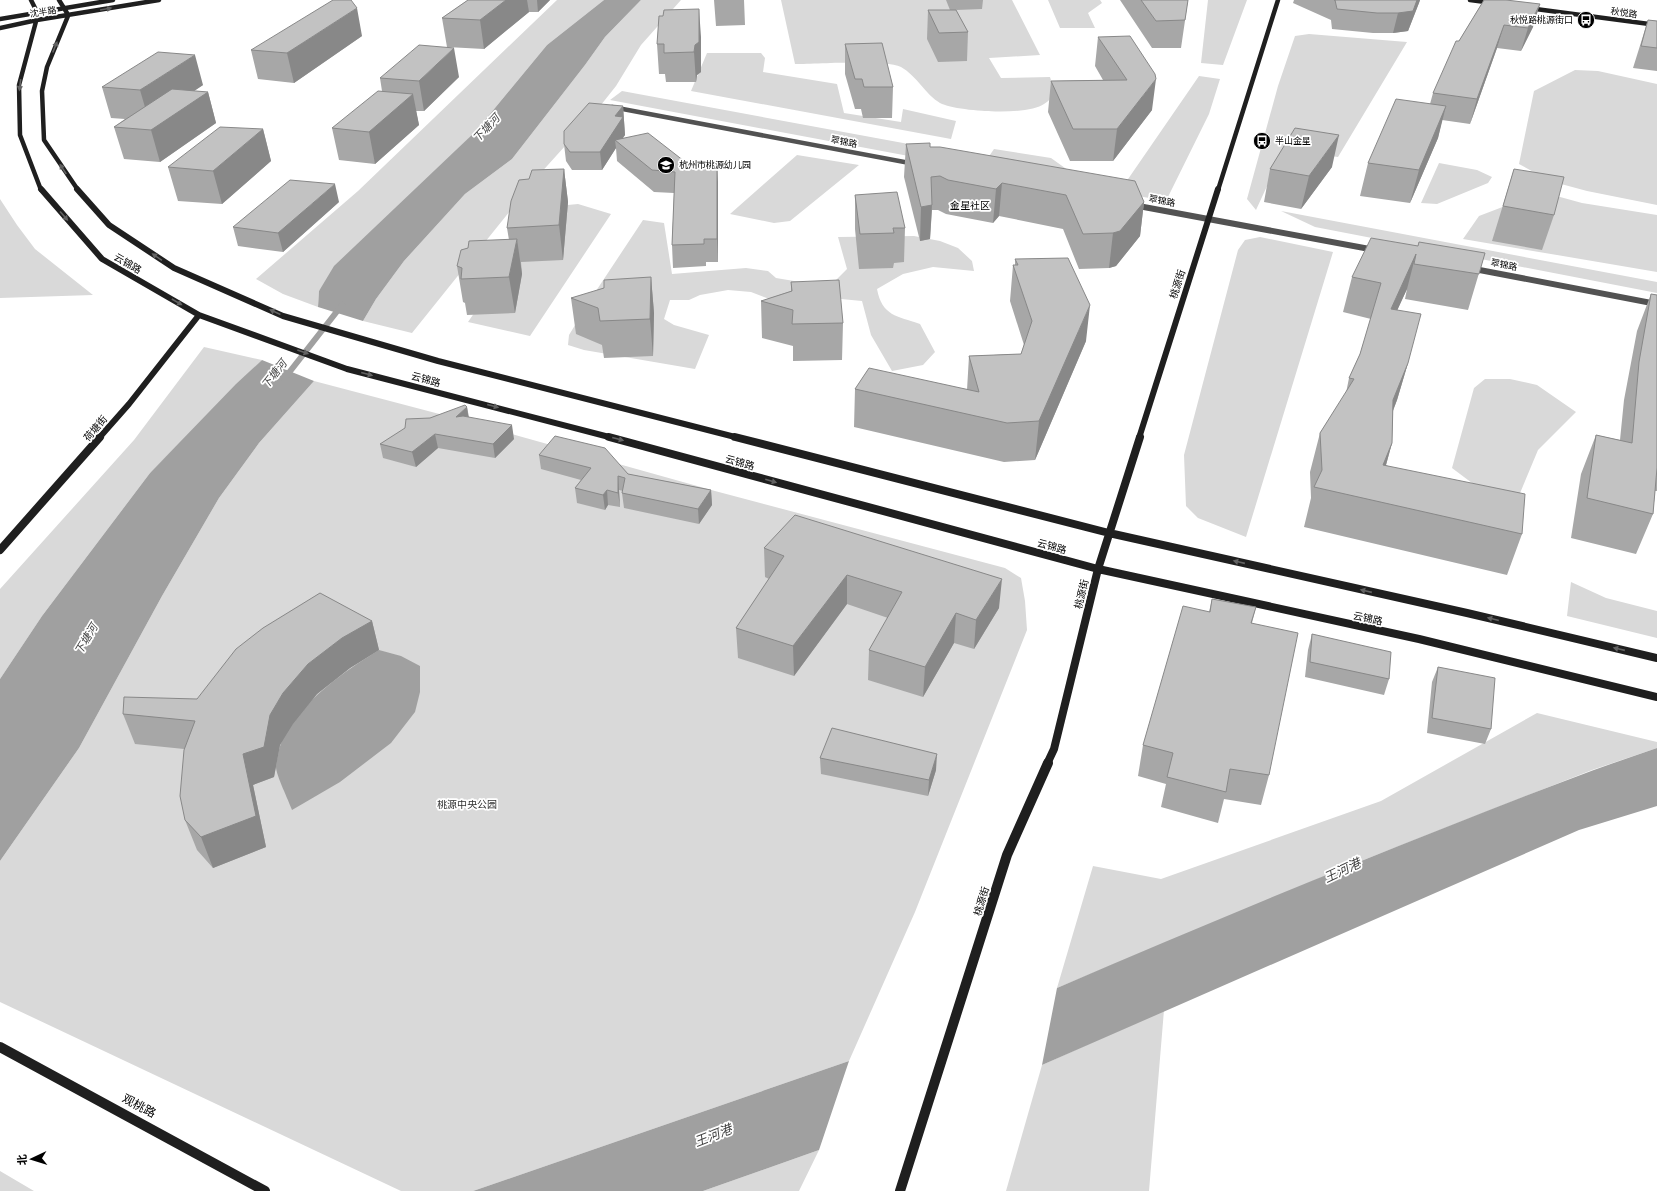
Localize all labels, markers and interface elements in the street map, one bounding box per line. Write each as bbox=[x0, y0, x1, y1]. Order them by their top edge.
street label: 沈半路 bbox=[29, 5, 57, 19]
one-way arrow bbox=[100, 6, 112, 12]
street label: 秋悦路 bbox=[1610, 6, 1638, 20]
bus stop icon: 秋悦路桃源街口 bbox=[1576, 10, 1596, 30]
place label: 秋悦路桃源街口 bbox=[1510, 15, 1573, 25]
one-way arrow bbox=[52, 42, 58, 53]
one-way arrow bbox=[17, 79, 23, 91]
water label: 下塘河 bbox=[470, 110, 504, 145]
bus stop icon: 半山金星 bbox=[1252, 131, 1272, 151]
street label: 翠锦路 bbox=[830, 135, 858, 149]
place label: 半山金星 bbox=[1275, 136, 1311, 146]
school or university icon: 杭州市桃源幼儿园 bbox=[656, 155, 676, 175]
place label: 杭州市桃源幼儿园 bbox=[679, 159, 751, 170]
one-way arrow bbox=[60, 163, 67, 175]
street label: 翠锦路 bbox=[1148, 194, 1176, 208]
district label: 金星社区 bbox=[950, 200, 990, 212]
one-way arrow bbox=[60, 211, 69, 221]
street label: 云锦路 bbox=[112, 251, 143, 277]
one-way arrow bbox=[152, 253, 163, 261]
street label: 翠锦路 bbox=[1490, 258, 1518, 272]
street label: 桃源街 bbox=[1168, 268, 1188, 300]
one-way arrow bbox=[172, 299, 183, 306]
one-way arrow bbox=[269, 309, 280, 315]
one-way arrow bbox=[297, 349, 309, 355]
water label: 下塘河 bbox=[259, 356, 291, 391]
street label: 云锦路 bbox=[410, 370, 442, 390]
one-way arrow bbox=[361, 371, 373, 377]
one-way arrow bbox=[486, 404, 499, 410]
street label: 荷塘街 bbox=[81, 413, 110, 444]
one-way arrow bbox=[613, 436, 625, 442]
street label: 云锦路 bbox=[724, 453, 756, 473]
one-way arrow bbox=[765, 478, 777, 484]
street label: 云锦路 bbox=[1036, 537, 1068, 557]
one-way arrow bbox=[1233, 559, 1245, 565]
street label: 桃源街 bbox=[1073, 578, 1091, 610]
one-way arrow bbox=[1360, 587, 1372, 593]
street label: 云锦路 bbox=[1352, 610, 1384, 628]
one-way arrow bbox=[1486, 616, 1499, 622]
water label: 下塘河 bbox=[72, 620, 102, 657]
one-way arrow bbox=[1613, 646, 1625, 652]
park label: 桃源中央公园 bbox=[437, 799, 497, 811]
water label: 王河港 bbox=[1321, 855, 1365, 885]
street label: 桃源街 bbox=[972, 885, 992, 917]
street label: 观桃路 bbox=[120, 1091, 158, 1121]
water label: 王河港 bbox=[692, 1121, 736, 1149]
north arrow bbox=[12, 1139, 52, 1179]
text: 北 bbox=[16, 1154, 29, 1166]

